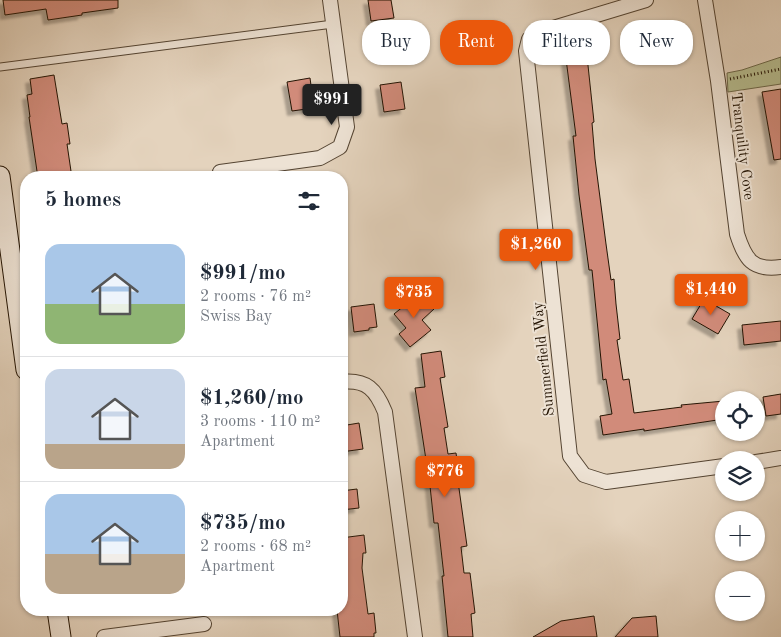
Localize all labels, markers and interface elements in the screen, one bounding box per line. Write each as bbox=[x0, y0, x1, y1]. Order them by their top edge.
chip: Buy bbox=[362, 20, 430, 65]
chip: Rent bbox=[440, 20, 513, 65]
chip: Filters bbox=[523, 20, 610, 65]
chip: New bbox=[620, 20, 693, 65]
pin: $991 bbox=[302, 84, 362, 126]
street label: Tranquility Cove bbox=[727, 91, 756, 201]
text: $991 bbox=[313, 92, 351, 108]
icon: filters bbox=[295, 187, 323, 215]
text: 5 homes bbox=[45, 190, 121, 211]
pin: $1,260 bbox=[495, 228, 577, 271]
text: $1,260 bbox=[511, 237, 561, 253]
text: $991/mo bbox=[200, 263, 286, 284]
icon: home bbox=[85, 264, 145, 324]
pin: $1,440 bbox=[670, 274, 752, 316]
pin: $735 bbox=[384, 276, 444, 319]
text: $1,440 bbox=[686, 282, 736, 298]
text: $735 bbox=[395, 285, 433, 301]
text: 2 rooms · 76 m² bbox=[200, 289, 311, 305]
street label: Summerfield Way bbox=[531, 301, 558, 417]
text: Swiss Bay bbox=[200, 309, 272, 325]
text: $1,260/mo bbox=[200, 388, 304, 409]
icon: home bbox=[85, 389, 145, 449]
map controls bbox=[715, 391, 765, 621]
button: locate bbox=[715, 391, 765, 441]
text: 3 rooms · 110 m² bbox=[200, 414, 320, 430]
text: Apartment bbox=[200, 434, 275, 450]
button: layers bbox=[715, 451, 765, 501]
pin: $776 bbox=[415, 456, 475, 498]
text: $776 bbox=[426, 464, 464, 480]
button: + bbox=[715, 511, 765, 561]
text: $735/mo bbox=[200, 513, 286, 534]
icon: home bbox=[85, 514, 145, 574]
text: 2 rooms · 68 m² bbox=[200, 539, 311, 555]
text: Apartment bbox=[200, 559, 275, 575]
button: − bbox=[715, 571, 765, 621]

